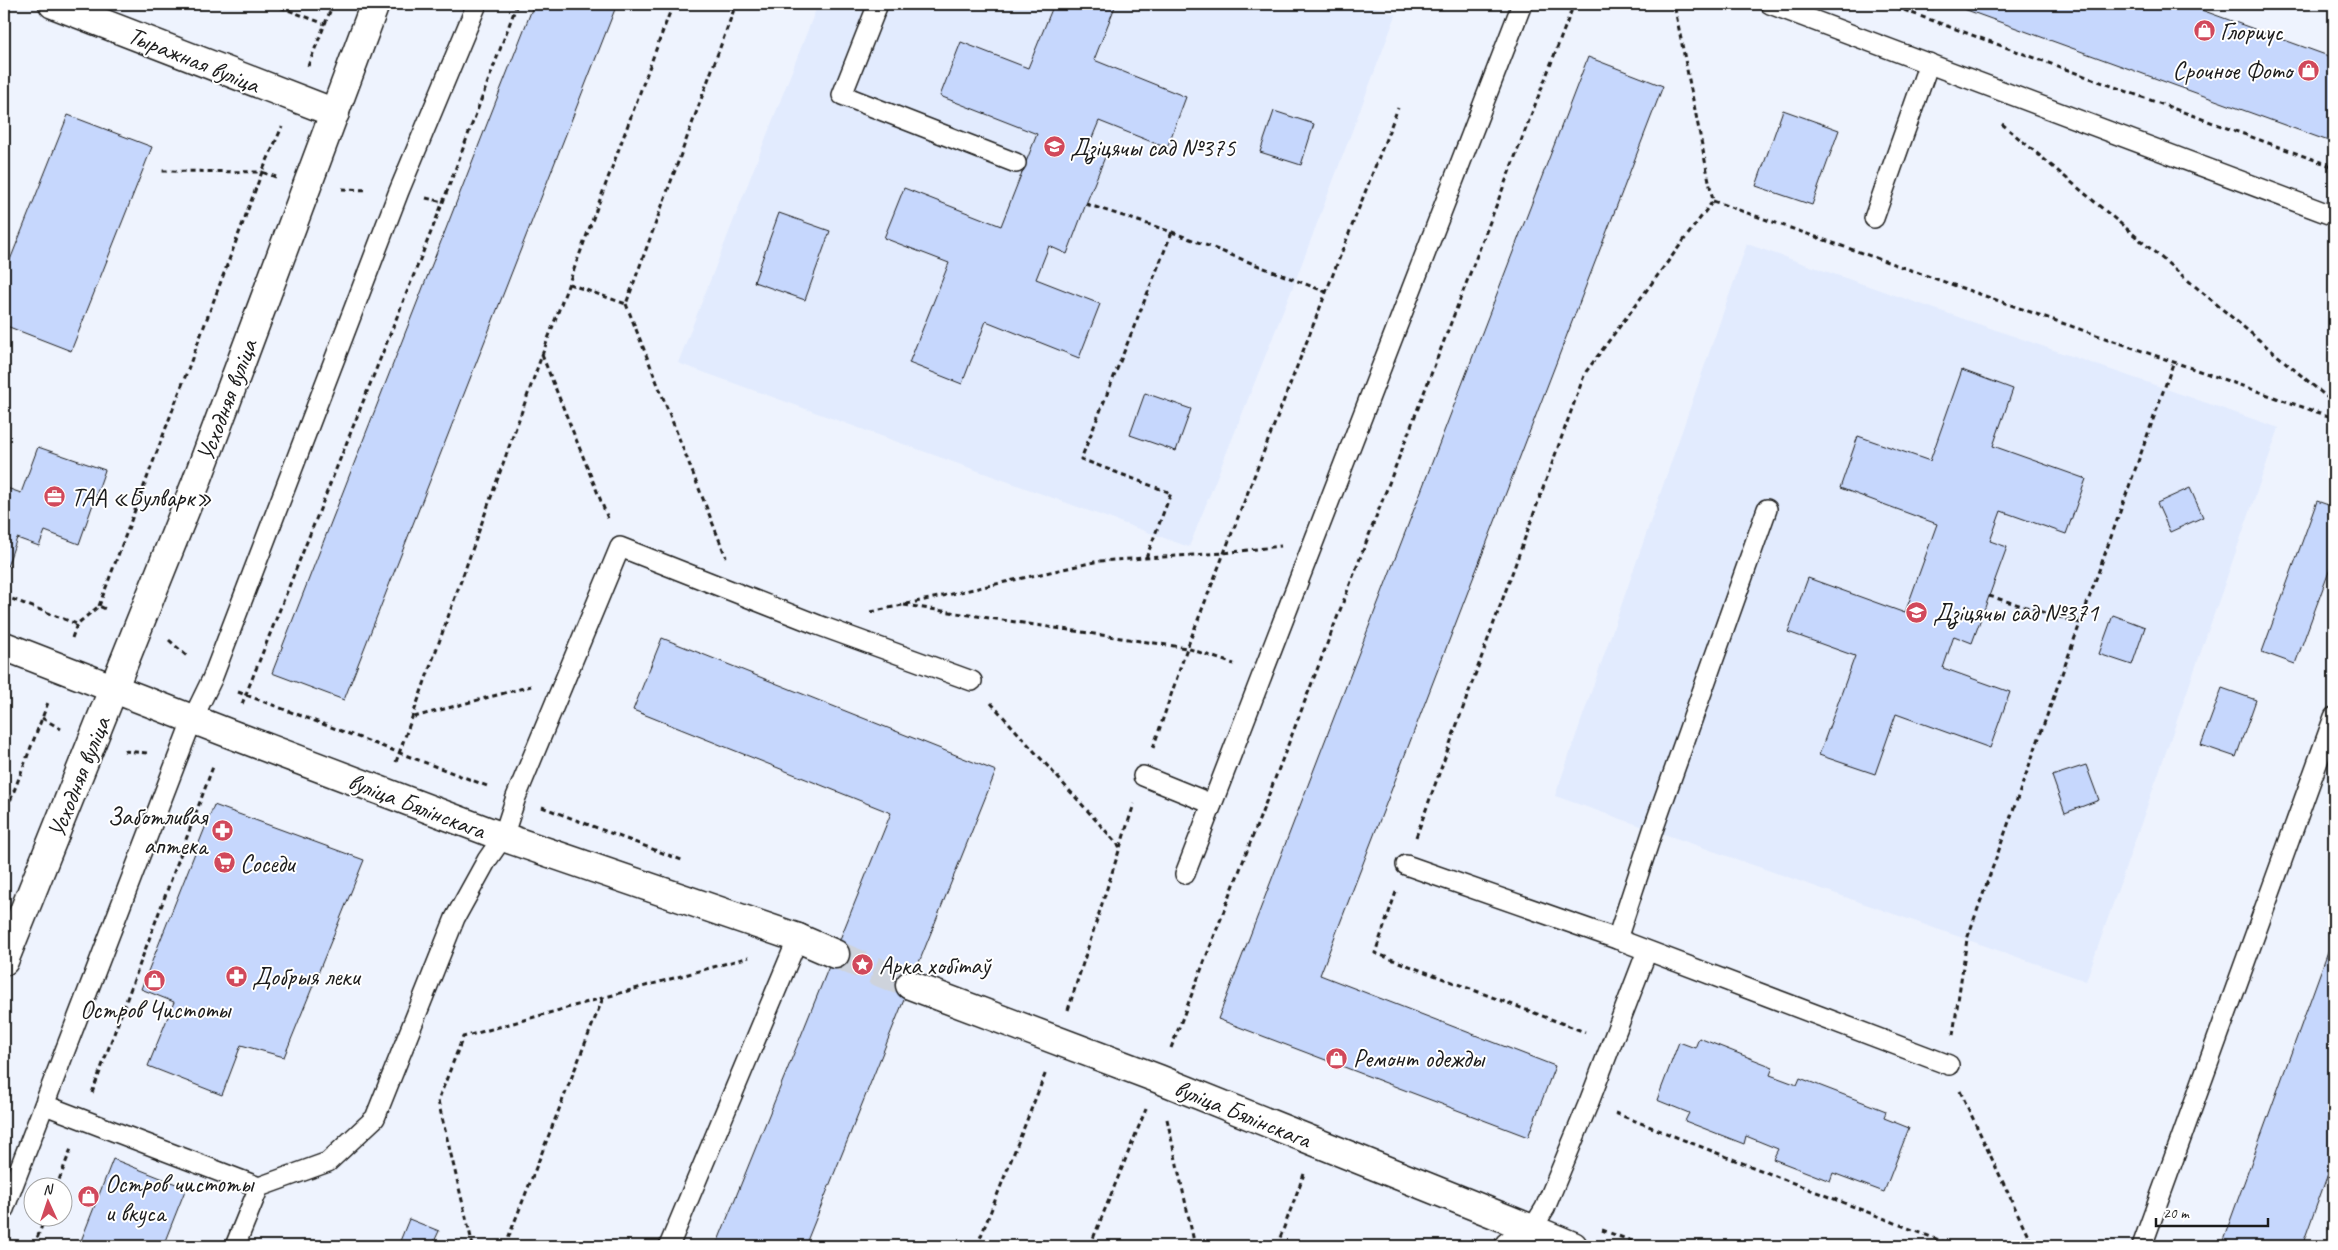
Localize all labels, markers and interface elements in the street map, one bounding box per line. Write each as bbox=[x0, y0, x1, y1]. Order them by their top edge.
place label: Глориус bbox=[2220, 16, 2283, 48]
street label: Тыражная вуліца bbox=[123, 19, 266, 102]
shop icon: Глориус bbox=[2192, 19, 2216, 43]
place label: Срочное Фото bbox=[2172, 55, 2295, 87]
shop icon: Срочное Фото bbox=[2296, 58, 2320, 82]
place label: Дзіцячы сад №375 bbox=[1070, 132, 1237, 165]
school or university icon: Дзіцячы сад №375 bbox=[1042, 135, 1066, 159]
street label: Усходняя вуліца bbox=[189, 333, 265, 466]
place label: ТАА «Булварк» bbox=[71, 482, 212, 514]
office icon: ТАА «Булварк» bbox=[43, 485, 67, 509]
place label: Дзіцячы сад №371 bbox=[1933, 597, 2100, 630]
school or university icon: Дзіцячы сад №371 bbox=[1905, 600, 1929, 624]
street label: Усходняя вуліца bbox=[40, 710, 118, 843]
street label: вуліца Бялінскага bbox=[344, 765, 491, 847]
place label: Заботливая аптека bbox=[107, 801, 210, 862]
pharmacy icon: Заботливая аптека bbox=[211, 818, 235, 842]
place label: Соседи bbox=[240, 848, 296, 880]
supermarket icon: Соседи bbox=[212, 851, 236, 875]
place label: Арка хобітаў bbox=[879, 950, 992, 982]
place icon: Арка хобітаў bbox=[851, 953, 875, 977]
place label: Добрыя леки bbox=[252, 961, 361, 993]
pharmacy icon: Добрыя леки bbox=[224, 964, 248, 988]
shop icon: Остров Чистоты bbox=[143, 968, 167, 992]
place label: Остров Чистоты bbox=[80, 994, 232, 1026]
place label: Ремонт одежды bbox=[1353, 1043, 1486, 1075]
shop icon: Ремонт одежды bbox=[1325, 1046, 1349, 1070]
street label: вуліца Бялінскага bbox=[1170, 1072, 1317, 1156]
place label: Остров чистоты и вкуса bbox=[105, 1168, 255, 1229]
north arrow bbox=[22, 1178, 72, 1228]
text: N bbox=[43, 1181, 54, 1198]
shop icon: Остров чистоты и вкуса bbox=[77, 1185, 101, 1209]
scale bar bbox=[2156, 1195, 2268, 1227]
text: 20 m bbox=[2163, 1204, 2190, 1223]

